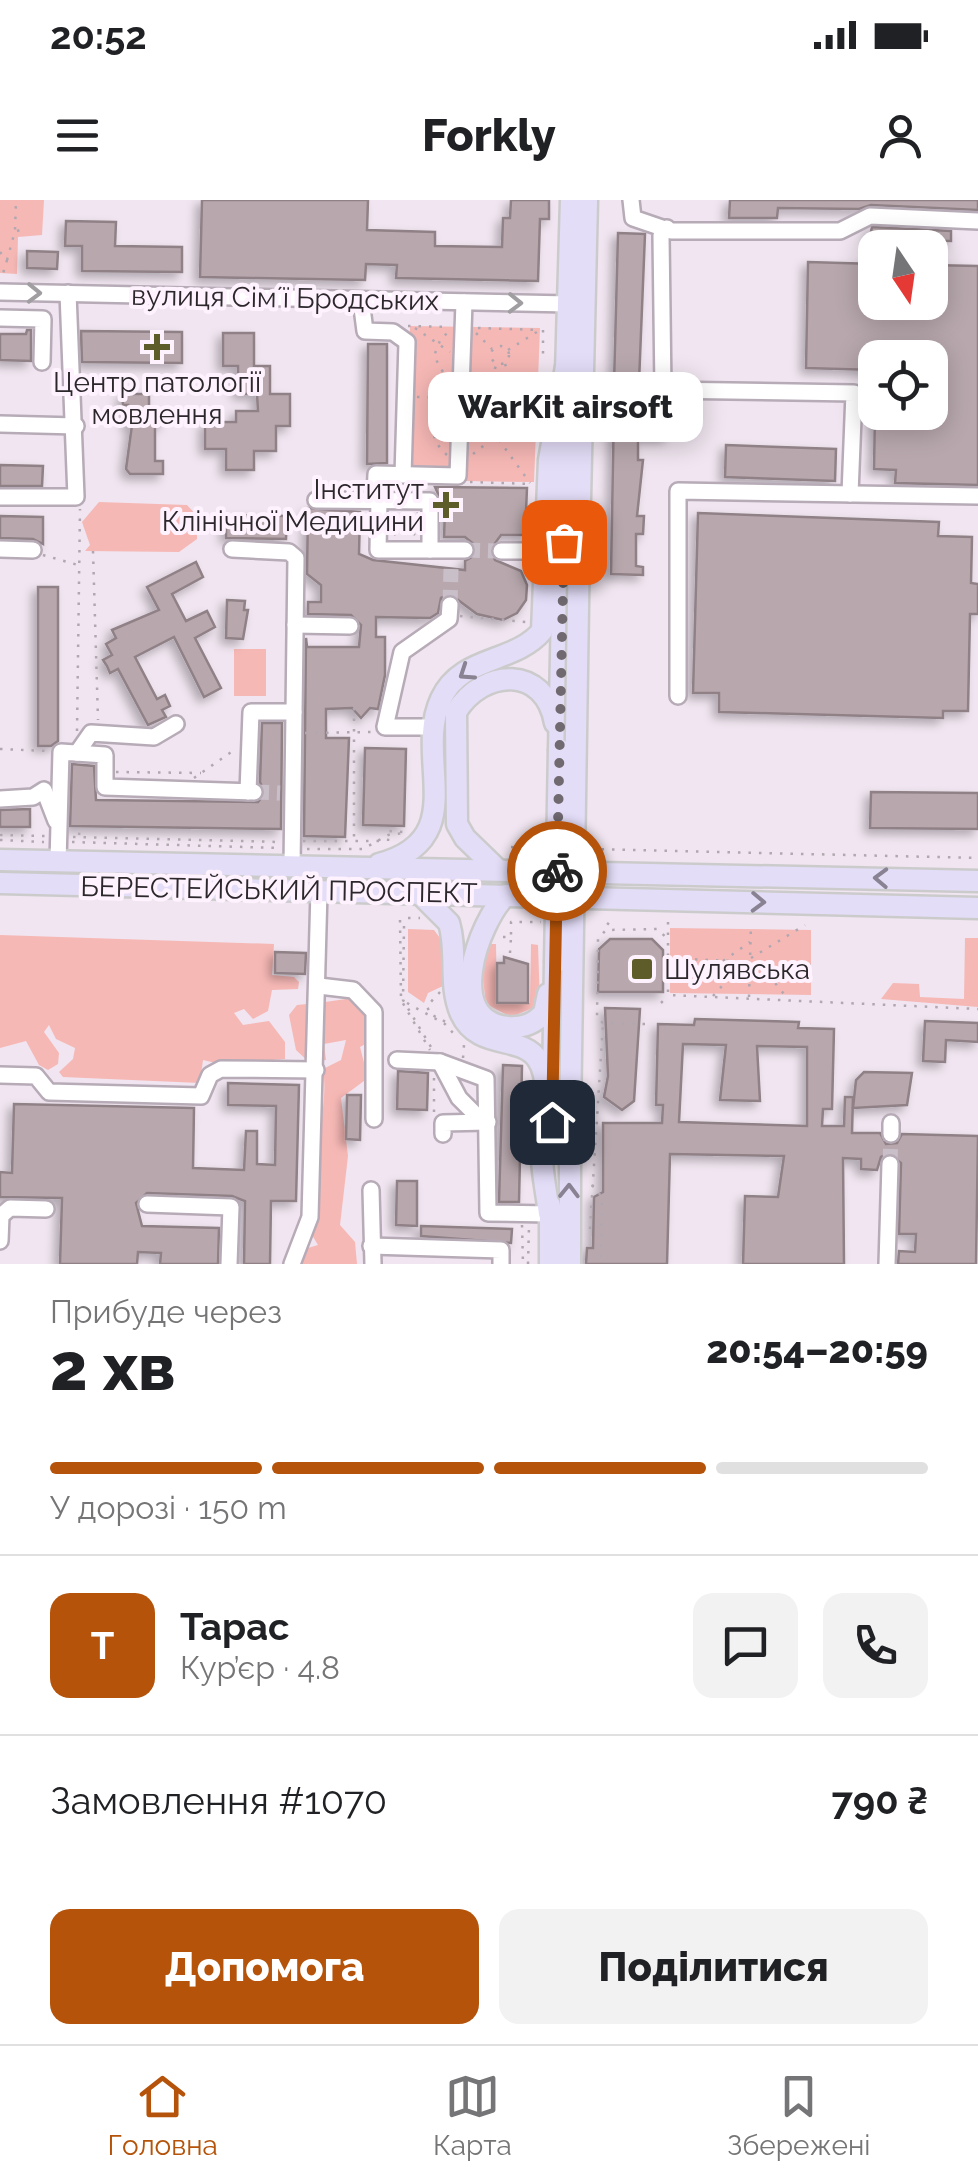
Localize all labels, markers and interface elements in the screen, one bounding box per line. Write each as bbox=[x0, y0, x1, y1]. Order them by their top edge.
text: 20:52 bbox=[50, 13, 147, 58]
icon: menu bbox=[50, 108, 105, 163]
icon: person bbox=[873, 108, 928, 163]
text: Forkly bbox=[422, 109, 556, 162]
north arrow bbox=[858, 230, 948, 320]
map controls bbox=[858, 230, 948, 430]
street label: вулиця Сімʼї Бродських bbox=[131, 279, 439, 317]
one-way arrow bbox=[27, 282, 43, 303]
one-way arrow bbox=[508, 293, 524, 314]
marker: Центр патології мовлення bbox=[144, 334, 170, 360]
button: locate bbox=[858, 340, 948, 430]
place label: Центр патології мовлення bbox=[53, 366, 261, 431]
callout: WarKit airsoft bbox=[426, 372, 702, 442]
text: WarKit airsoft bbox=[458, 388, 673, 425]
place label: Інститут Клінічної Медицини bbox=[162, 473, 424, 538]
marker: Інститут Клінічної Медицини bbox=[433, 492, 459, 518]
pin bbox=[522, 500, 607, 585]
icon: bag bbox=[537, 515, 592, 570]
one-way arrow bbox=[459, 660, 477, 679]
courier bbox=[507, 821, 607, 921]
icon: bike bbox=[530, 844, 585, 899]
one-way arrow bbox=[872, 867, 888, 889]
street label: БЕРЕСТЕЙСЬКИЙ ПРОСПЕКТ bbox=[80, 870, 478, 910]
one-way arrow bbox=[751, 892, 767, 913]
place label: Шулявська bbox=[664, 953, 810, 986]
marker: Шулявська bbox=[629, 956, 655, 982]
pin bbox=[510, 1080, 595, 1165]
icon: home bbox=[525, 1095, 580, 1150]
one-way arrow bbox=[558, 1183, 580, 1198]
text: Прибуде через bbox=[50, 1293, 282, 1330]
text: 20:54–20:59 bbox=[706, 1327, 928, 1372]
text: 2 хв bbox=[50, 1329, 176, 1405]
text: У дорозі · 150 m bbox=[50, 1489, 287, 1526]
button: chat bbox=[693, 1593, 798, 1698]
button: phone bbox=[823, 1593, 928, 1698]
text: Тарас bbox=[180, 1604, 289, 1649]
text: Т bbox=[91, 1623, 114, 1668]
text: Кур’єр · 4.8 bbox=[180, 1649, 340, 1686]
text: Замовлення #1070 bbox=[50, 1778, 387, 1823]
text: 790 ₴ bbox=[832, 1778, 928, 1823]
button: Допомога bbox=[50, 1909, 479, 2024]
button: Поділитися bbox=[499, 1909, 928, 2024]
tab: Головна bbox=[108, 2069, 218, 2162]
tab: Карта bbox=[433, 2069, 512, 2162]
tab: Збережені bbox=[727, 2069, 870, 2162]

